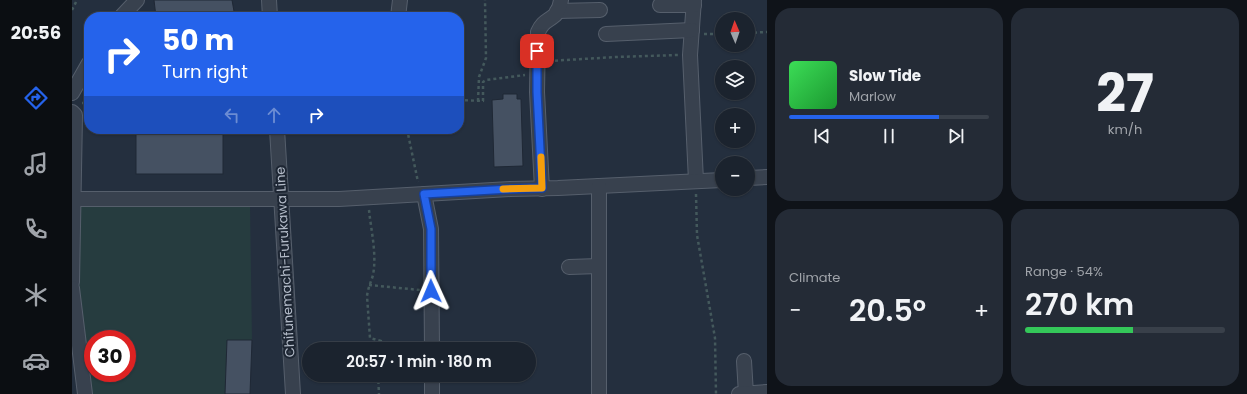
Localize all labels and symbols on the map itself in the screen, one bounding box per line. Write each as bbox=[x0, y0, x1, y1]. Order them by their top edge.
north arrow bbox=[715, 12, 755, 52]
pin bbox=[520, 34, 554, 68]
street label: Chifunemachi-Furukawa Line bbox=[271, 166, 299, 358]
position arrow bbox=[410, 270, 452, 312]
speed limit sign: 30 bbox=[84, 330, 136, 382]

